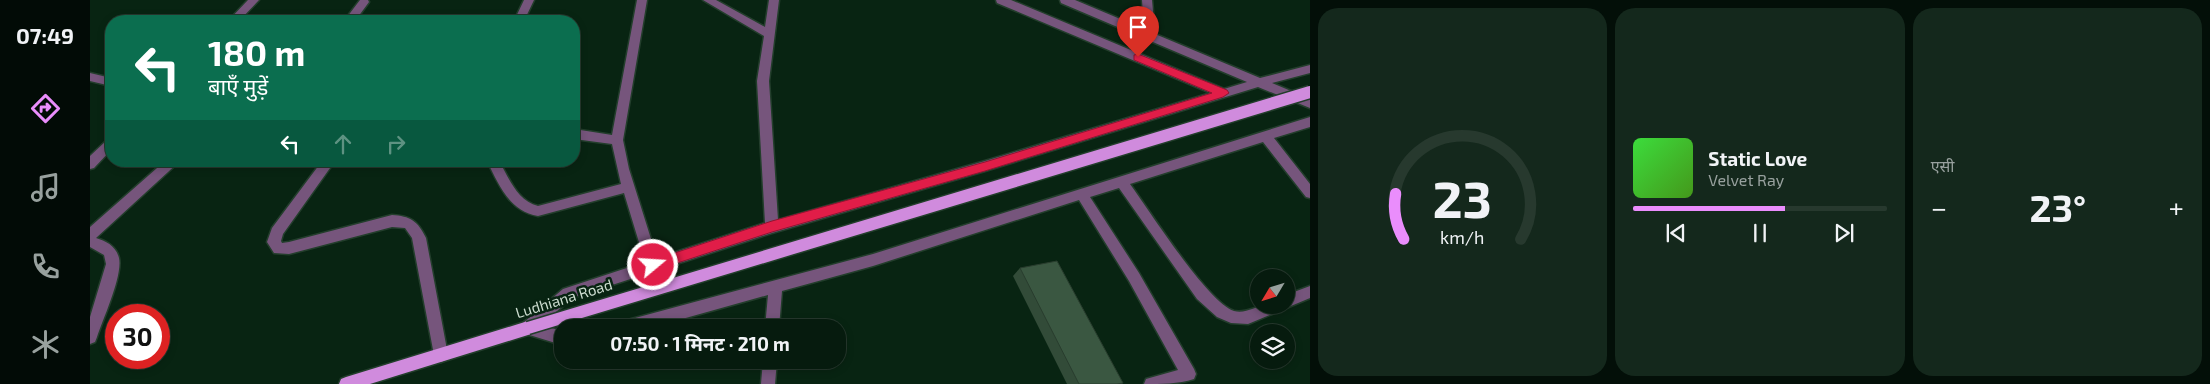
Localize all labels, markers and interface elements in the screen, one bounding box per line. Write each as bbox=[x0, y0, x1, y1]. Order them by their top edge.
pin bbox=[1117, 6, 1159, 57]
icon: arrive bbox=[1124, 13, 1152, 41]
text: 07:49 bbox=[16, 22, 74, 48]
text: 180 m bbox=[208, 31, 305, 73]
icon: left bbox=[125, 35, 190, 100]
text: बाएँ मुड़ें bbox=[208, 73, 268, 99]
icon: directions bbox=[28, 91, 63, 126]
icon: left bbox=[276, 130, 304, 158]
icon: ahead bbox=[329, 130, 357, 158]
icon: right bbox=[382, 130, 410, 158]
text: Static Love bbox=[1708, 147, 1807, 170]
text: एसी bbox=[1931, 156, 1954, 175]
text: 23 bbox=[1433, 166, 1493, 228]
icon: music bbox=[28, 170, 63, 205]
text: Velvet Ray bbox=[1708, 170, 1784, 189]
text: 23° bbox=[2029, 184, 2086, 230]
text: − bbox=[1931, 190, 1947, 224]
text: + bbox=[2169, 190, 2184, 224]
icon: previous bbox=[1662, 219, 1690, 247]
icon: pause bbox=[1746, 219, 1774, 247]
icon: next bbox=[1830, 219, 1858, 247]
text: km/h bbox=[1440, 226, 1485, 248]
position arrow bbox=[626, 238, 678, 290]
icon: phone bbox=[28, 249, 63, 284]
north arrow bbox=[1250, 269, 1295, 314]
map controls bbox=[1250, 269, 1295, 369]
street label: Ludhiana Road bbox=[513, 275, 614, 321]
speed limit sign: 30 bbox=[105, 304, 170, 369]
button: layers bbox=[1250, 324, 1295, 369]
icon: climate bbox=[28, 327, 63, 362]
text: 07:50 · 1 मिनट · 210 m bbox=[610, 332, 790, 355]

